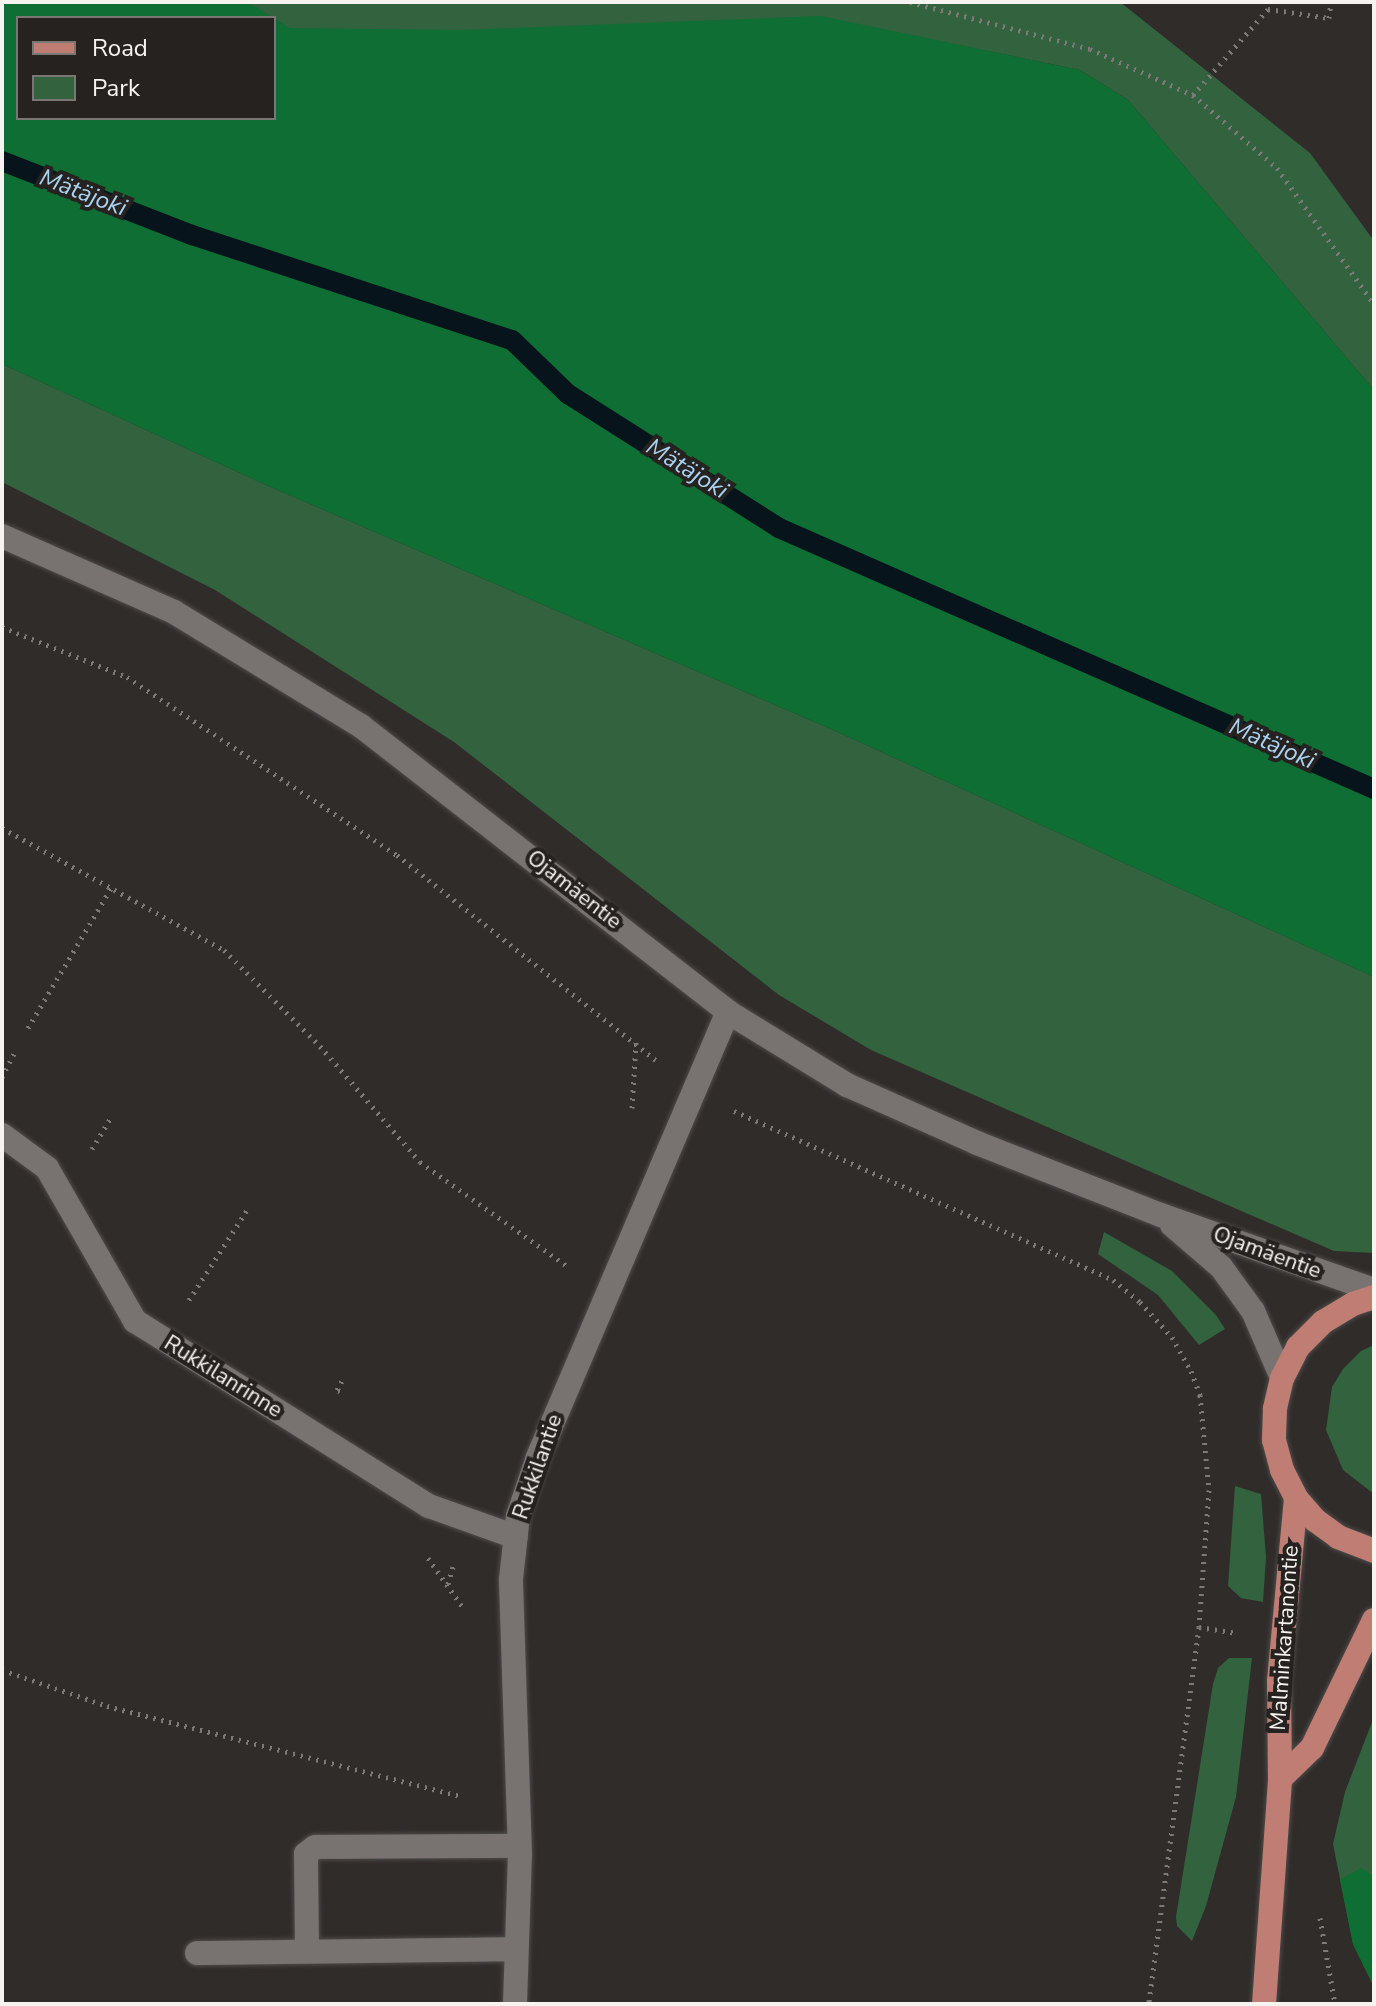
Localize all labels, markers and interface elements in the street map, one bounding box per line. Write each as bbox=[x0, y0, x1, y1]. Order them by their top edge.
legend bbox=[16, 16, 276, 120]
text: Road bbox=[92, 32, 148, 64]
text: Park bbox=[92, 72, 140, 104]
water label: Mätäjoki bbox=[35, 163, 131, 223]
water label: Mätäjoki bbox=[641, 433, 733, 505]
water label: Mätäjoki bbox=[1225, 712, 1319, 776]
street label: Ojamäentie bbox=[521, 845, 627, 935]
street label: Ojamäentie bbox=[1209, 1221, 1325, 1285]
street label: Rukkilanrinne bbox=[159, 1330, 287, 1424]
street label: Rukkilantie bbox=[508, 1411, 568, 1523]
street label: Malminkartanontie bbox=[1265, 1545, 1305, 1731]

